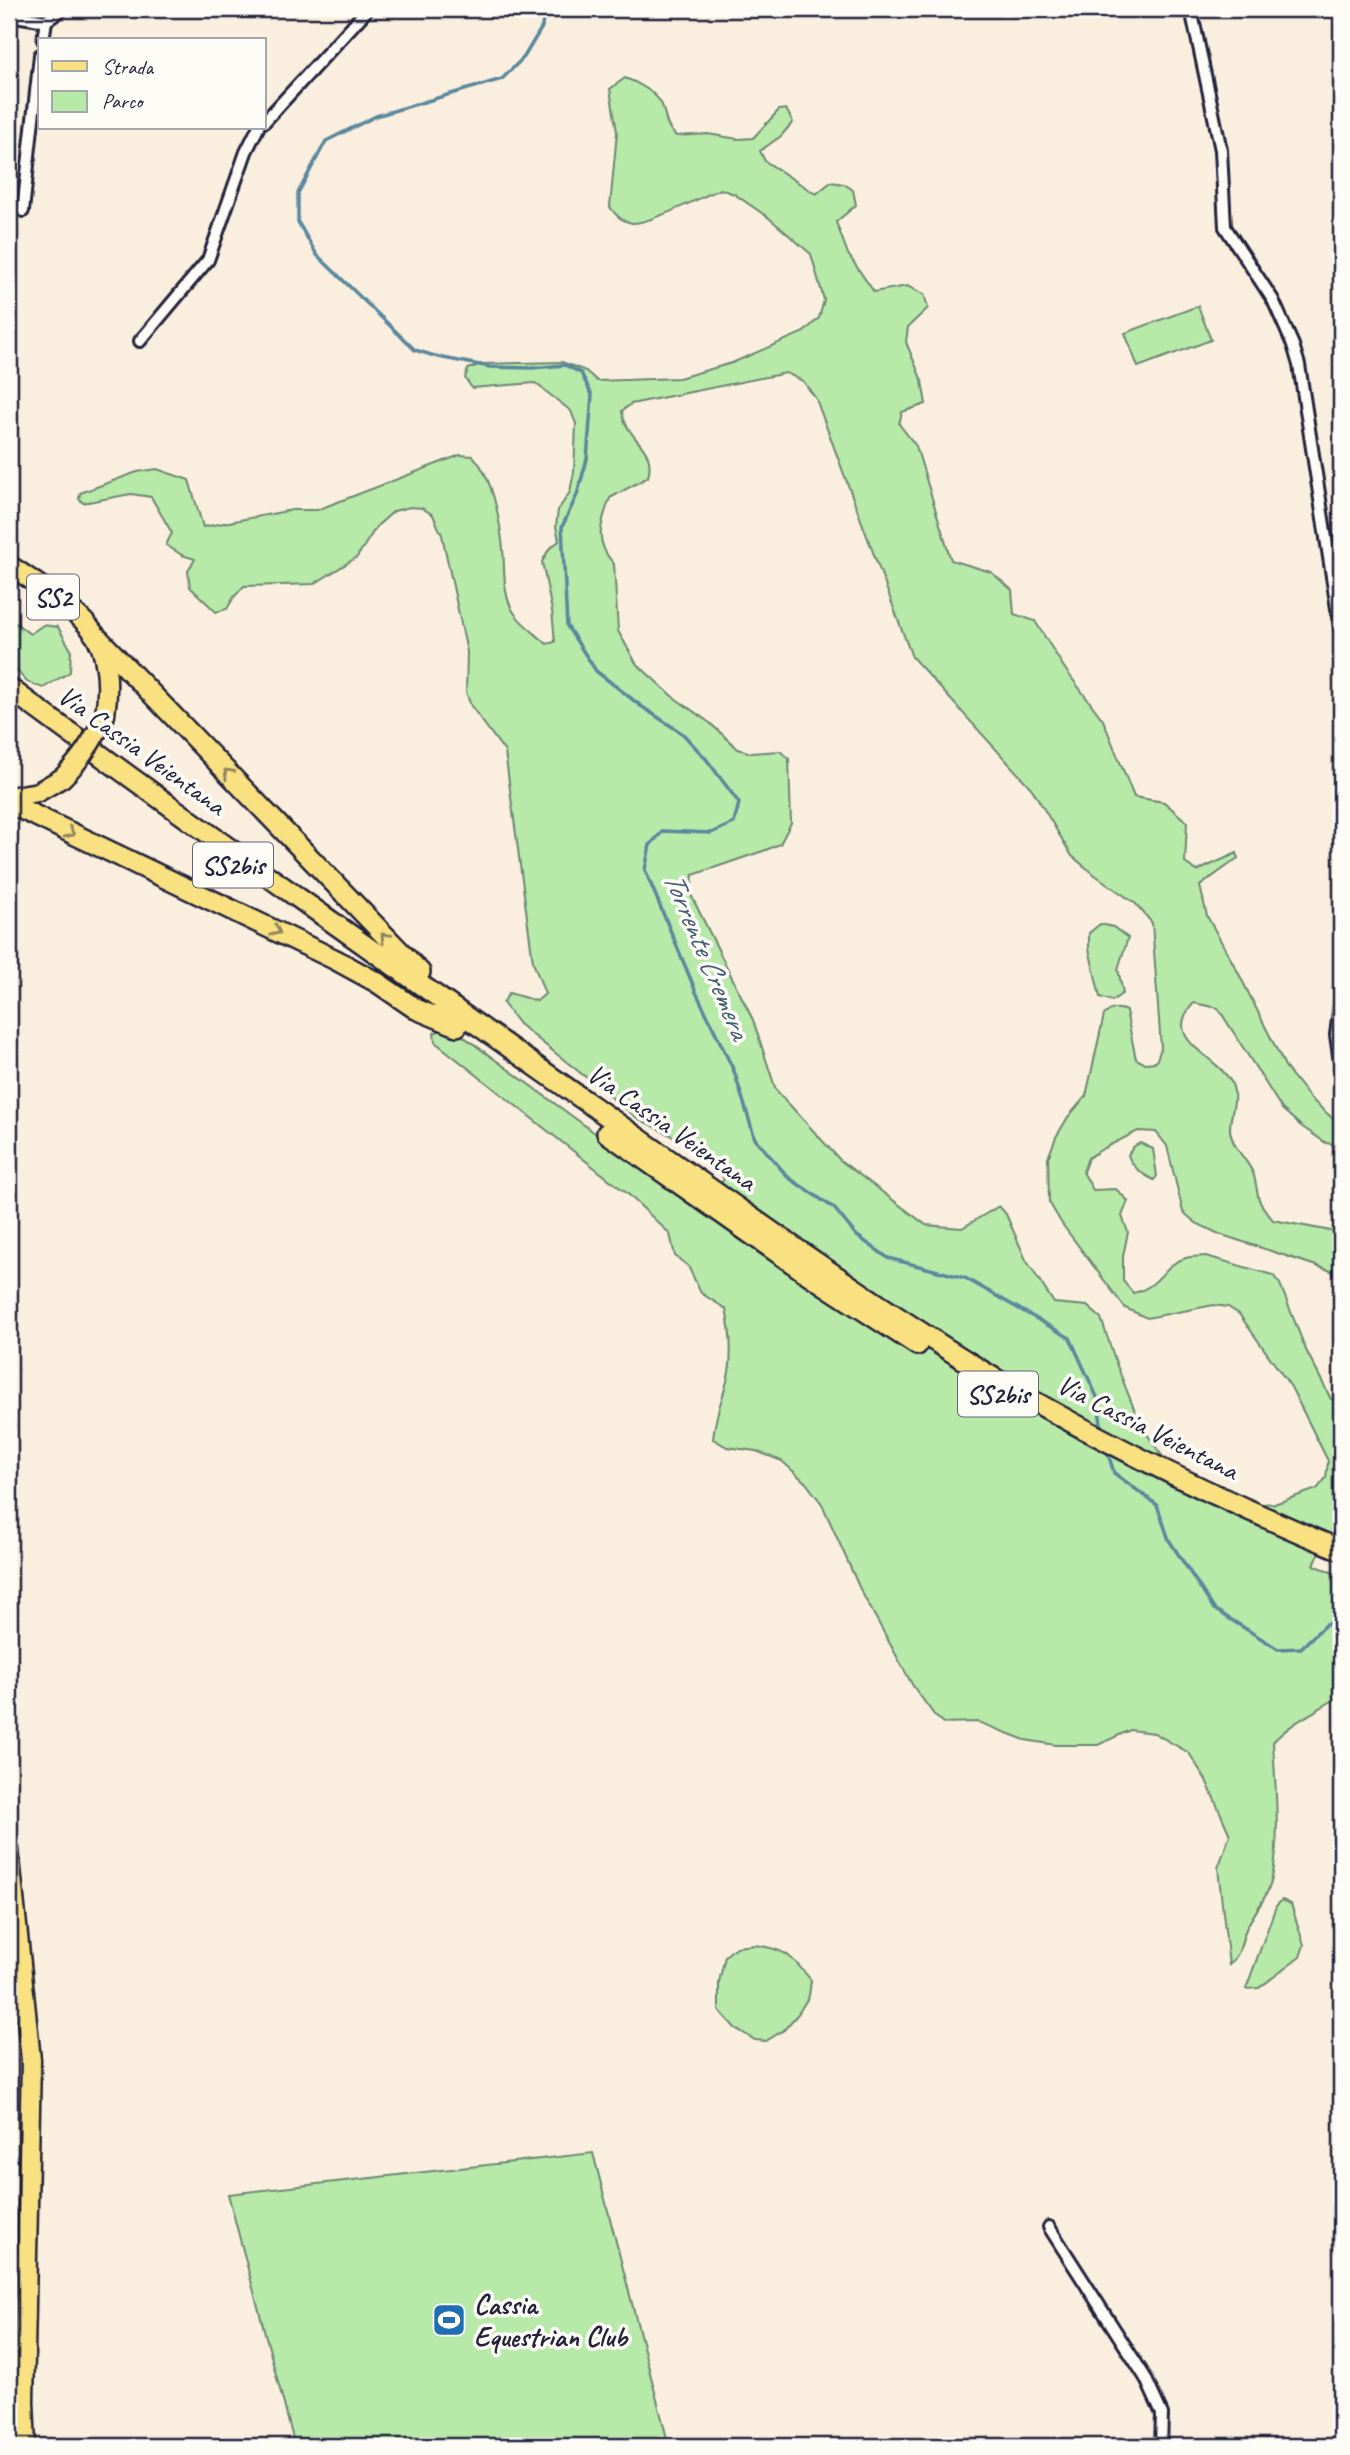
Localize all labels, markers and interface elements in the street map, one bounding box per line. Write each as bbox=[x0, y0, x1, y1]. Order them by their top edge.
legend bbox=[38, 38, 266, 130]
text: Strada bbox=[102, 54, 155, 80]
text: Parco bbox=[102, 88, 145, 114]
road number: SS2 bbox=[27, 575, 79, 620]
street label: Via Cassia Veientana bbox=[51, 677, 234, 824]
one-way arrow bbox=[223, 768, 236, 781]
one-way arrow bbox=[63, 825, 75, 839]
road number: SS2bis bbox=[193, 842, 273, 888]
water label: Torrente Cremera bbox=[655, 866, 761, 1048]
one-way arrow bbox=[269, 923, 281, 937]
one-way arrow bbox=[380, 932, 393, 945]
street label: Via Cassia Veientana bbox=[581, 1056, 765, 1199]
street label: Via Cassia Veientana bbox=[1051, 1366, 1246, 1489]
road number: SS2bis bbox=[958, 1372, 1038, 1416]
place label: Cassia Equestrian Club bbox=[474, 2287, 629, 2354]
sports icon: Cassia Equestrian Club bbox=[430, 2301, 468, 2339]

